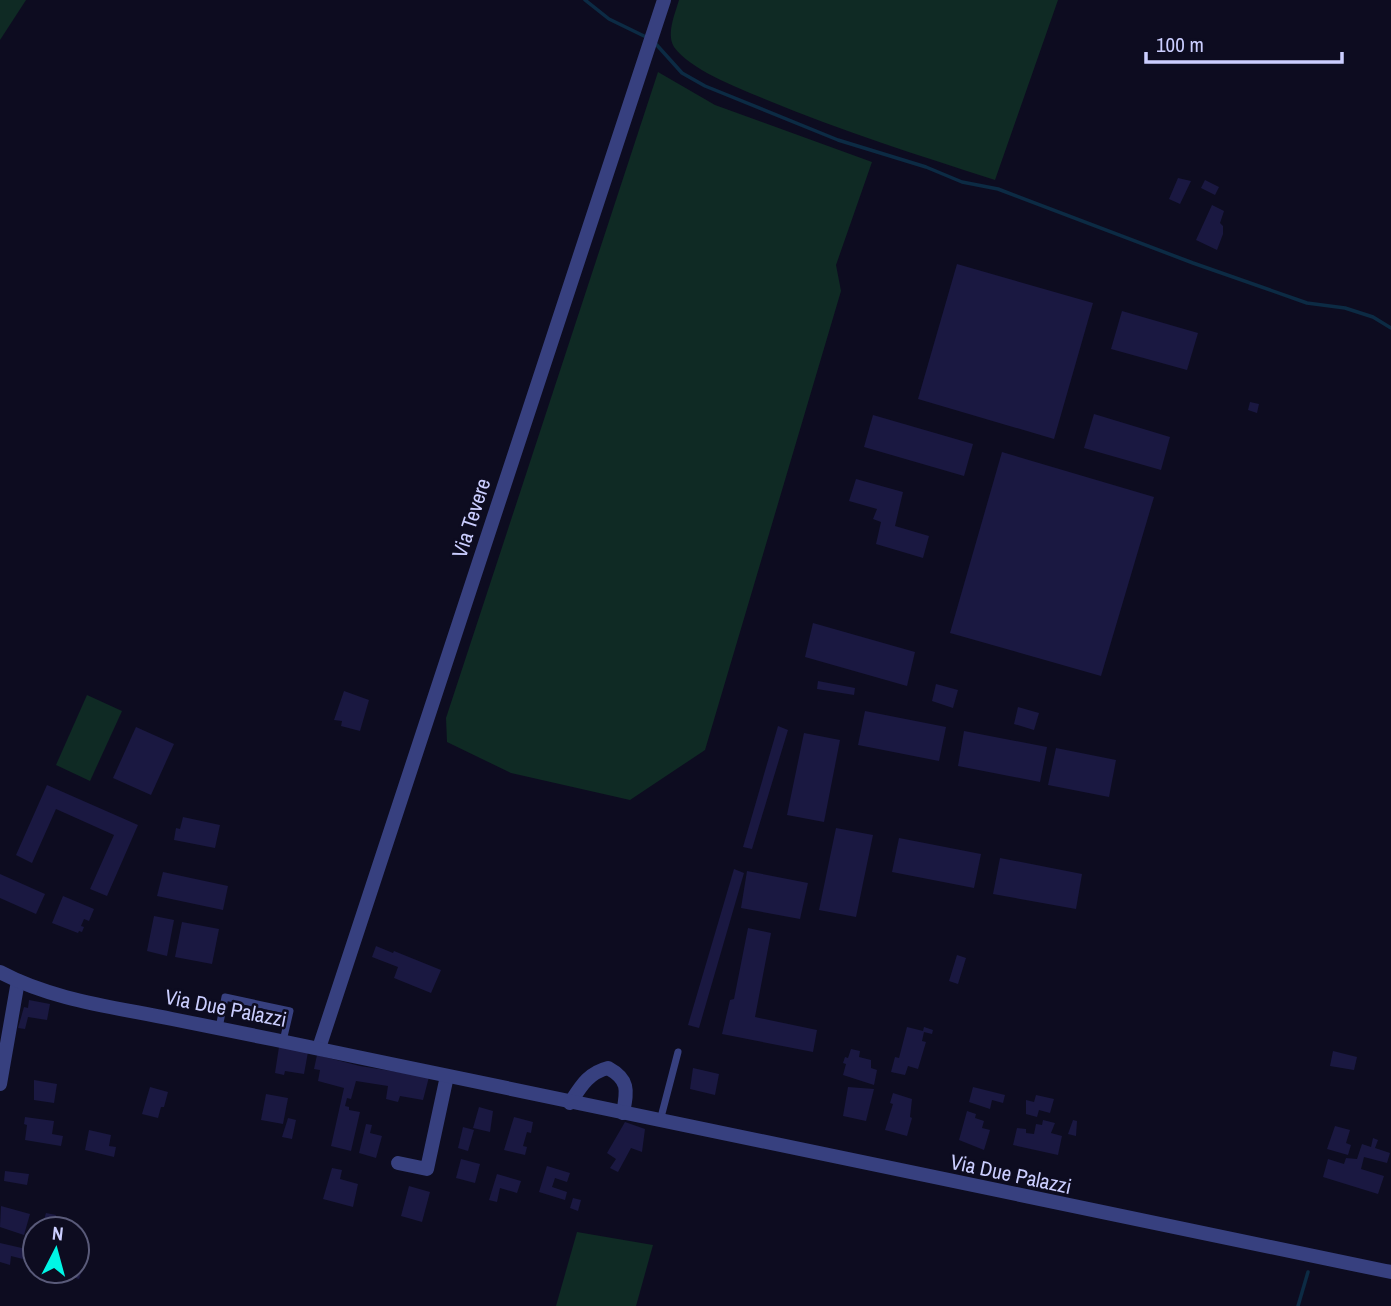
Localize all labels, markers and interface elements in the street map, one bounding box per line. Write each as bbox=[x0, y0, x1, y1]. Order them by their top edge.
scale bar bbox=[1146, 21, 1342, 65]
text: 100 m bbox=[1156, 30, 1204, 59]
street label: Via Tevere bbox=[445, 475, 497, 561]
street label: Via Due Palazzi bbox=[163, 982, 289, 1034]
street label: Via Due Palazzi bbox=[948, 1147, 1074, 1201]
north arrow bbox=[21, 1215, 91, 1285]
text: N bbox=[51, 1220, 65, 1247]

